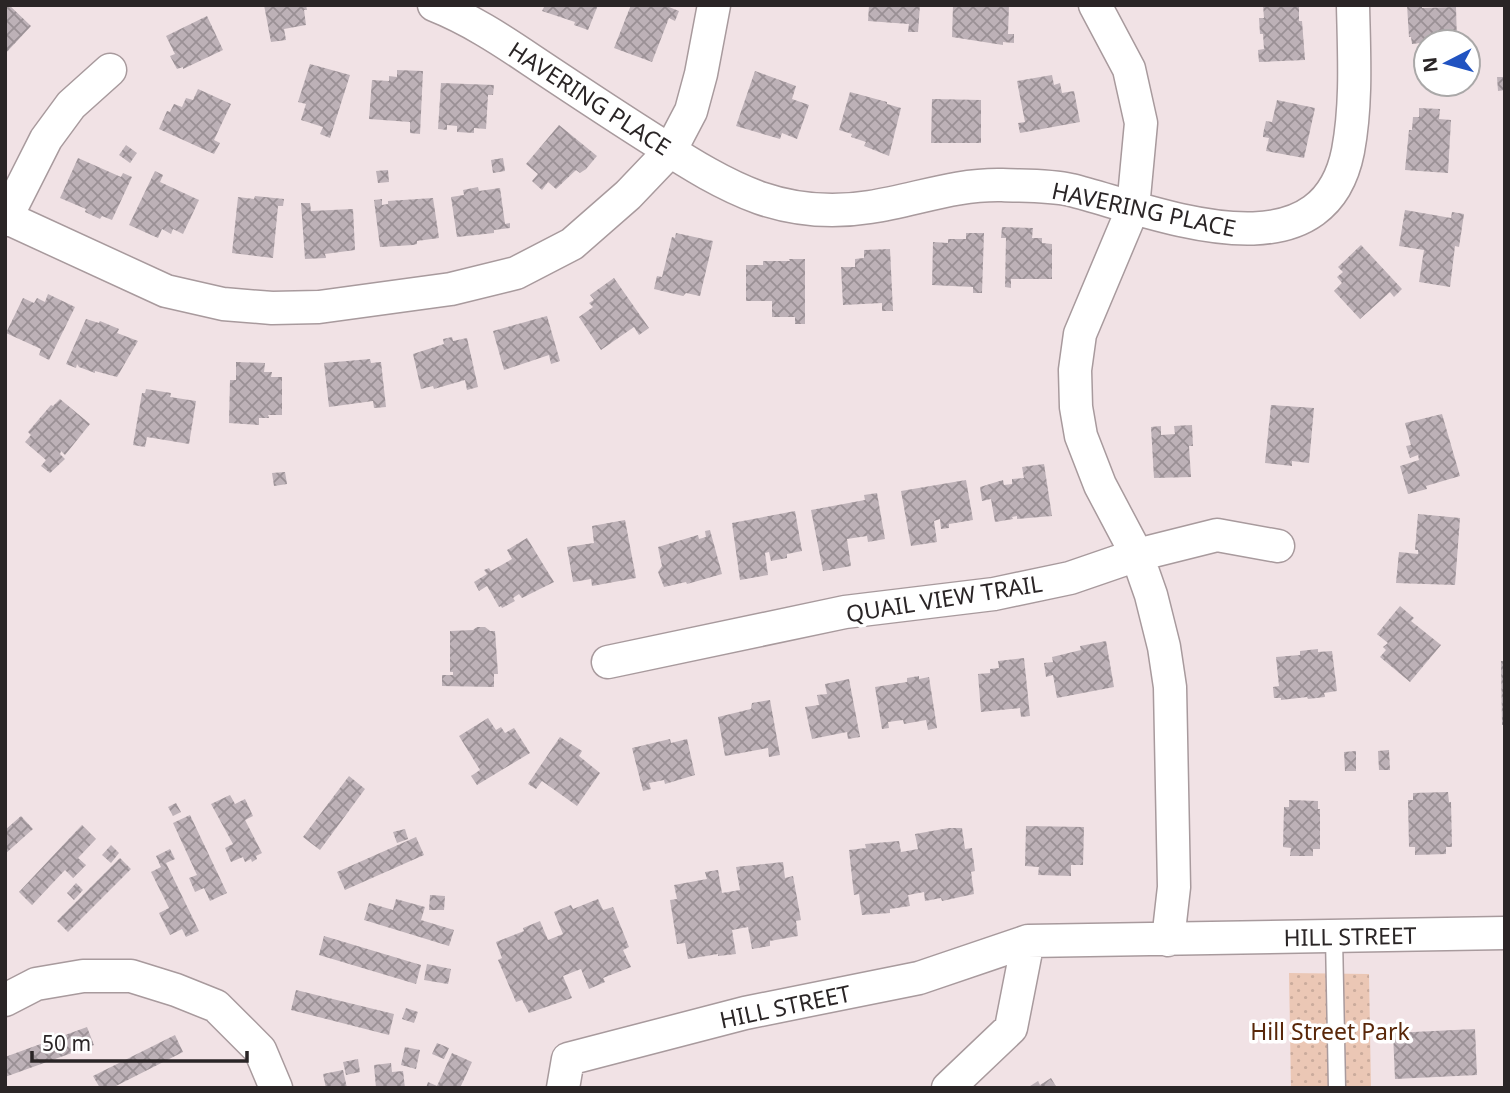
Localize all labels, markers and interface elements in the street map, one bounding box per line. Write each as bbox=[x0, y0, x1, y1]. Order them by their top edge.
north arrow bbox=[1412, 28, 1482, 98]
street label: HAVERING PLACE bbox=[503, 34, 677, 162]
text: N bbox=[1416, 56, 1444, 74]
street label: HAVERING PLACE bbox=[1049, 174, 1239, 244]
street label: QUAIL VIEW TRAIL bbox=[843, 567, 1045, 629]
street label: HILL STREET bbox=[1283, 919, 1417, 953]
street label: HILL STREET bbox=[717, 976, 854, 1035]
park label: Hill Street Park bbox=[1250, 1015, 1411, 1047]
scale bar bbox=[32, 1020, 247, 1064]
text: 50 m bbox=[42, 1029, 91, 1057]

